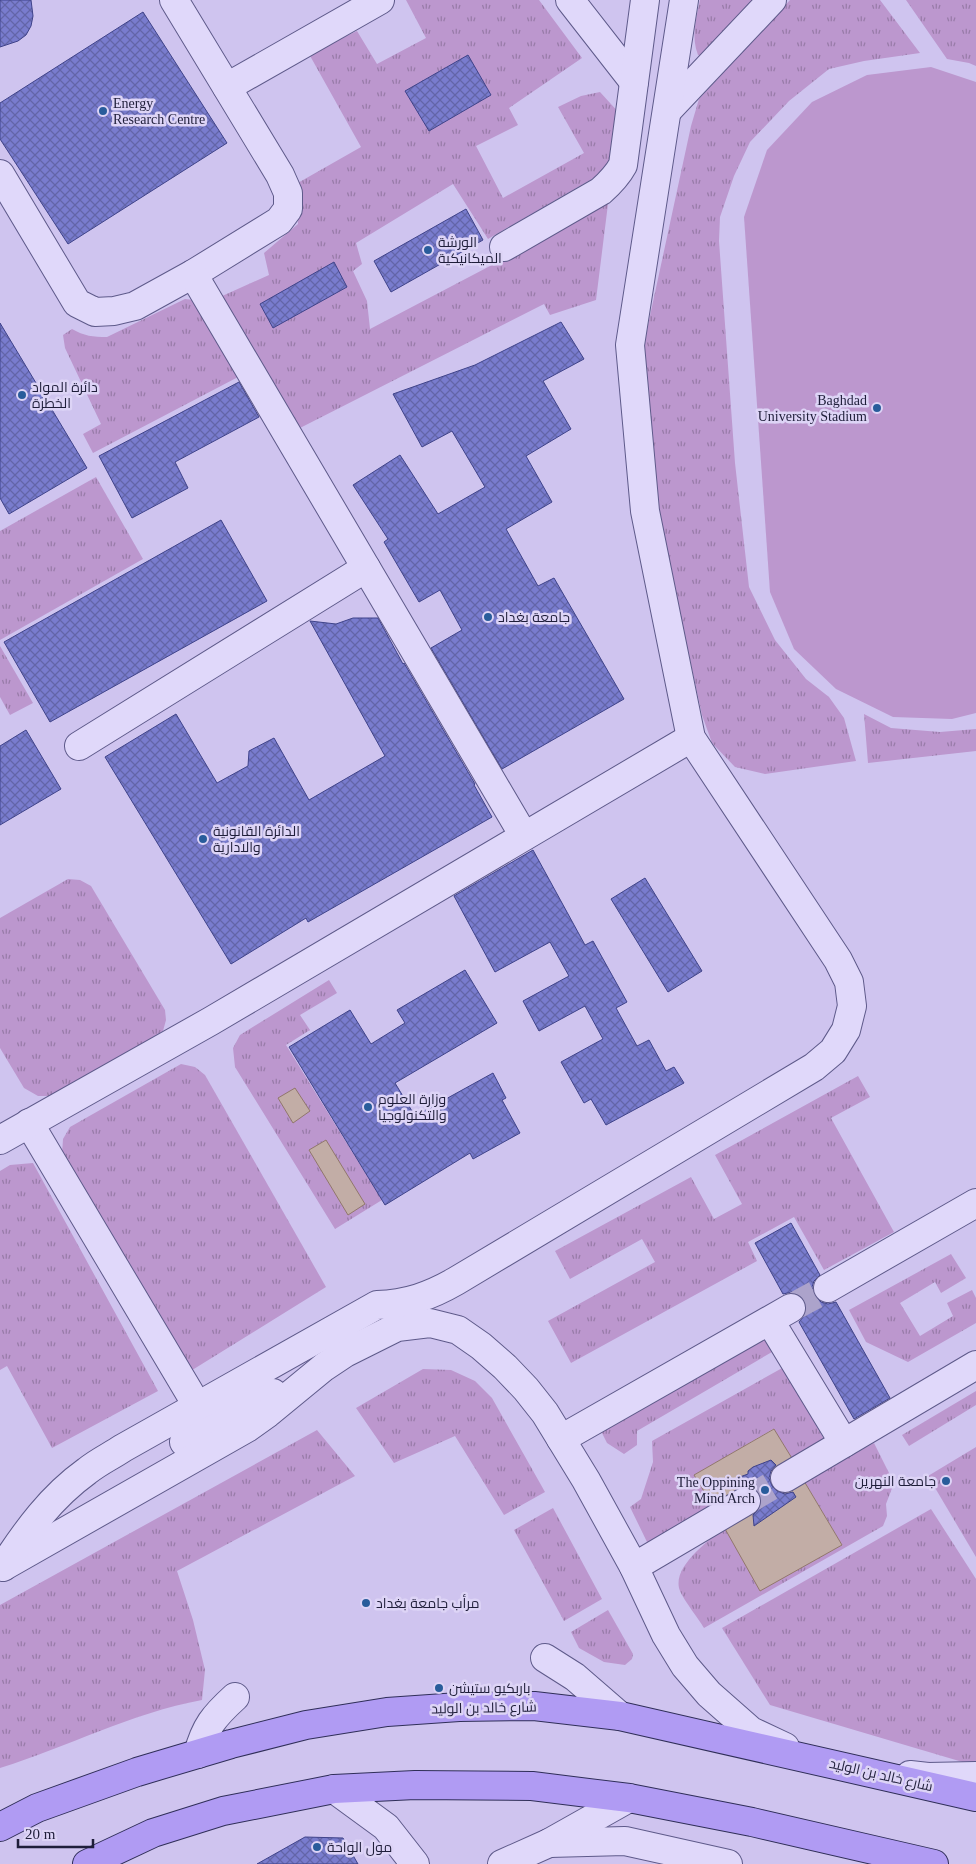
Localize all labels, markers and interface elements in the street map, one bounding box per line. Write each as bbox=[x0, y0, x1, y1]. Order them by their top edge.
place label: Energy Research Centre bbox=[113, 96, 205, 127]
marker: Energy Research Centre bbox=[97, 105, 109, 117]
place label: الورشة الميكانيكية bbox=[438, 235, 502, 266]
marker: الورشة الميكانيكية bbox=[422, 244, 434, 256]
place label: دائرة المواد الخطرة bbox=[32, 380, 98, 411]
marker: دائرة المواد الخطرة bbox=[16, 389, 28, 401]
place label: Baghdad University Stadium bbox=[758, 393, 867, 424]
marker: Baghdad University Stadium bbox=[871, 402, 883, 414]
place label: جامعة بغداد bbox=[498, 610, 570, 625]
marker: جامعة بغداد bbox=[482, 611, 494, 623]
place label: الدائرة القانونية والادارية bbox=[213, 824, 300, 855]
marker: الدائرة القانونية والادارية bbox=[197, 833, 209, 845]
place label: وزارة العلوم والتكنولوجيا bbox=[378, 1092, 447, 1123]
marker: وزارة العلوم والتكنولوجيا bbox=[362, 1101, 374, 1113]
place label: جامعة النهرين bbox=[855, 1474, 936, 1489]
place label: The Oppining Mind Arch bbox=[677, 1475, 755, 1506]
marker: جامعة النهرين bbox=[940, 1475, 952, 1487]
marker: The Oppining Mind Arch bbox=[759, 1484, 771, 1496]
place label: مرأب جامعة بغداد bbox=[376, 1594, 480, 1611]
marker: مرأب جامعة بغداد bbox=[360, 1597, 372, 1609]
place label: باربكيو ستيشن bbox=[449, 1681, 531, 1696]
marker: باربكيو ستيشن bbox=[433, 1682, 445, 1694]
street label: شارع خالد بن الوليد bbox=[431, 1700, 537, 1717]
street label: شارع خالد بن الوليد bbox=[828, 1756, 934, 1795]
scale bar bbox=[18, 1816, 92, 1848]
text: 20 m bbox=[25, 1826, 56, 1842]
place label: مول الواحة bbox=[327, 1840, 392, 1856]
marker: مول الواحة bbox=[311, 1841, 323, 1853]

